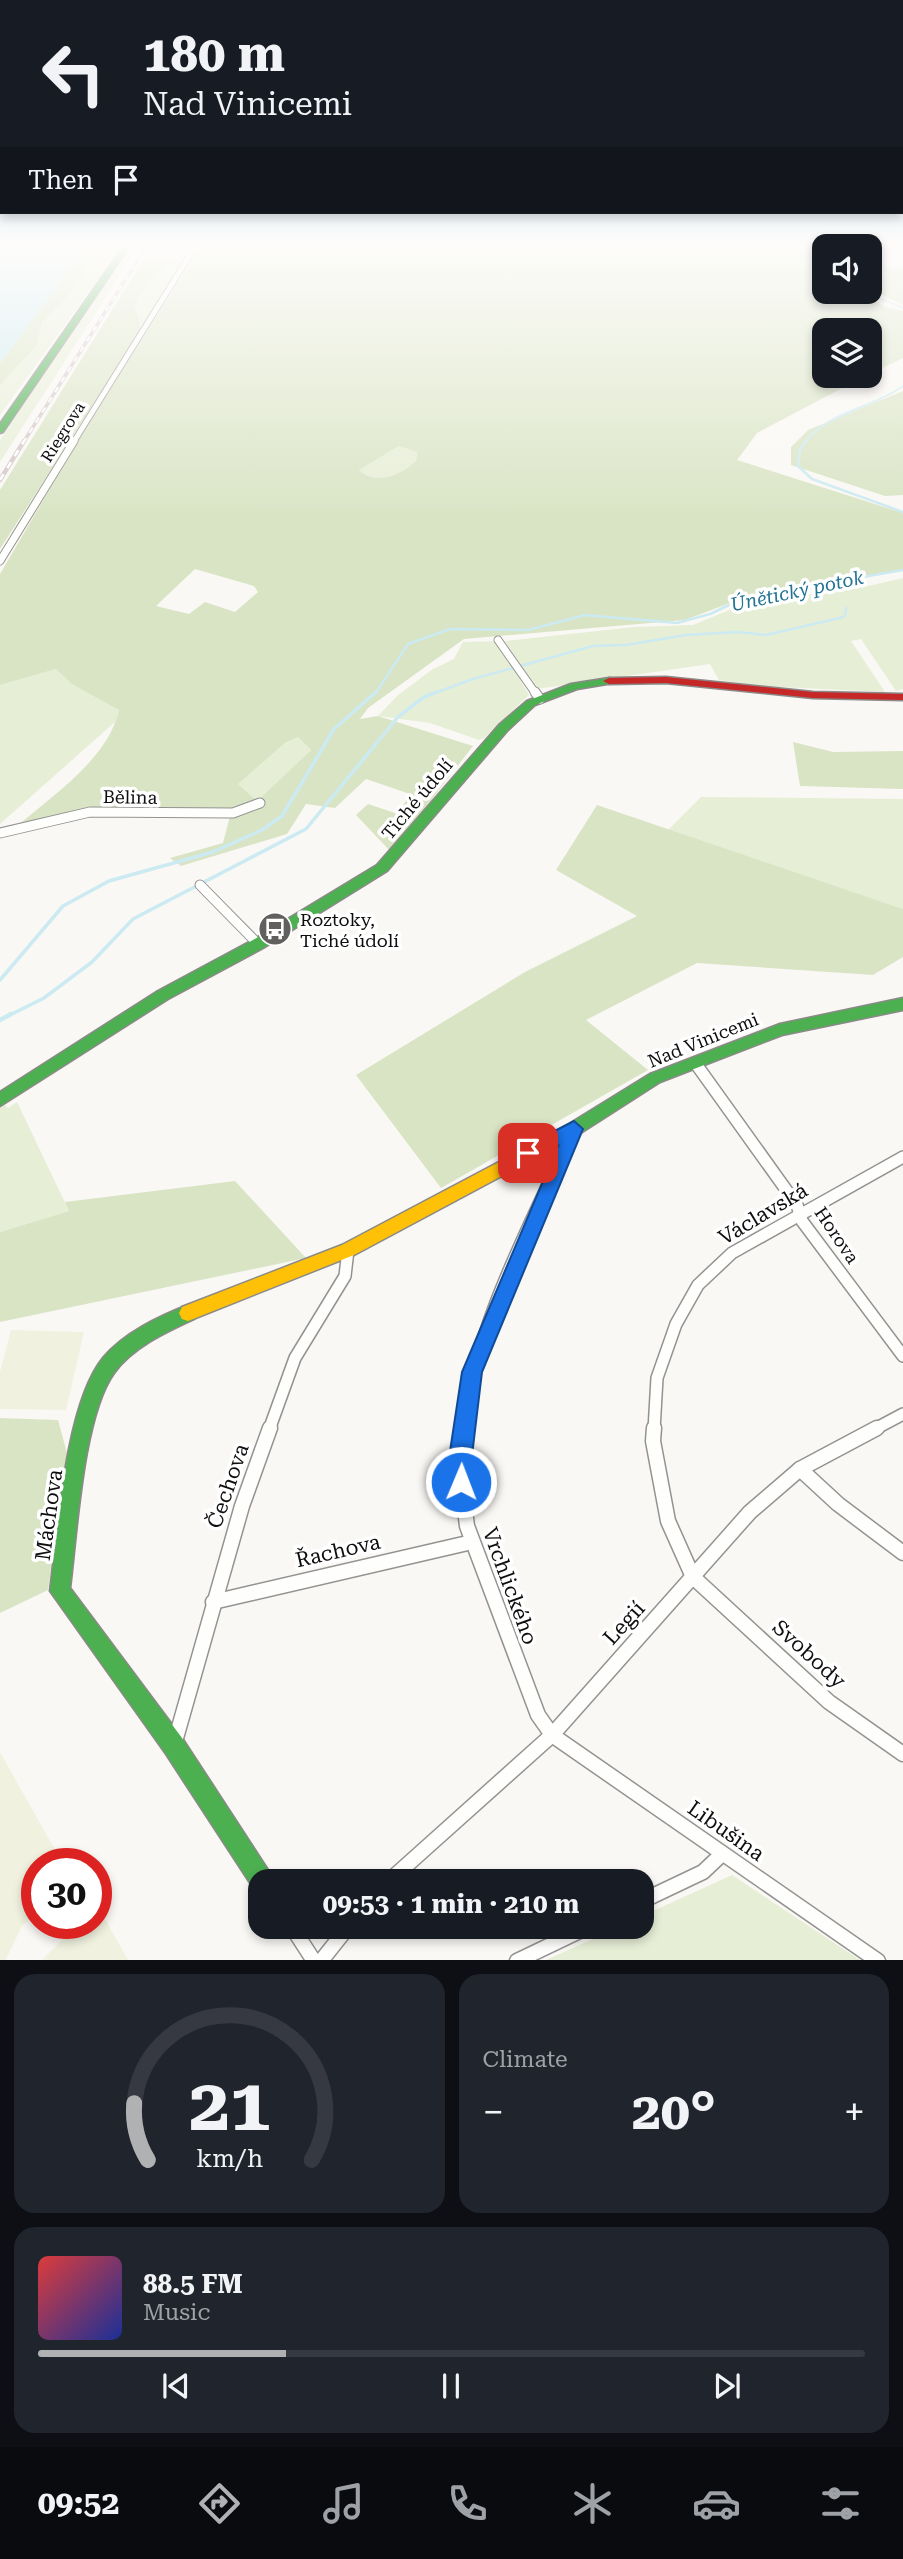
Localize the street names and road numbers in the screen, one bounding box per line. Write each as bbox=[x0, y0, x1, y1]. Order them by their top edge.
street label: Riegrova bbox=[37, 398, 89, 466]
street label: Tiché údolí bbox=[377, 754, 457, 844]
street label: Bělina bbox=[103, 786, 158, 808]
street label: Nad Vinicemi bbox=[645, 1008, 762, 1072]
street label: Václavská bbox=[714, 1178, 812, 1250]
street label: Horova bbox=[811, 1203, 864, 1267]
street label: Čechova bbox=[201, 1440, 254, 1531]
street label: Máchova bbox=[31, 1467, 67, 1562]
street label: Vrchlického bbox=[478, 1524, 542, 1648]
street label: Řachova bbox=[293, 1529, 383, 1572]
street label: Legií bbox=[598, 1596, 650, 1650]
street label: Svobody bbox=[768, 1615, 851, 1693]
street label: Libušina bbox=[683, 1796, 769, 1866]

